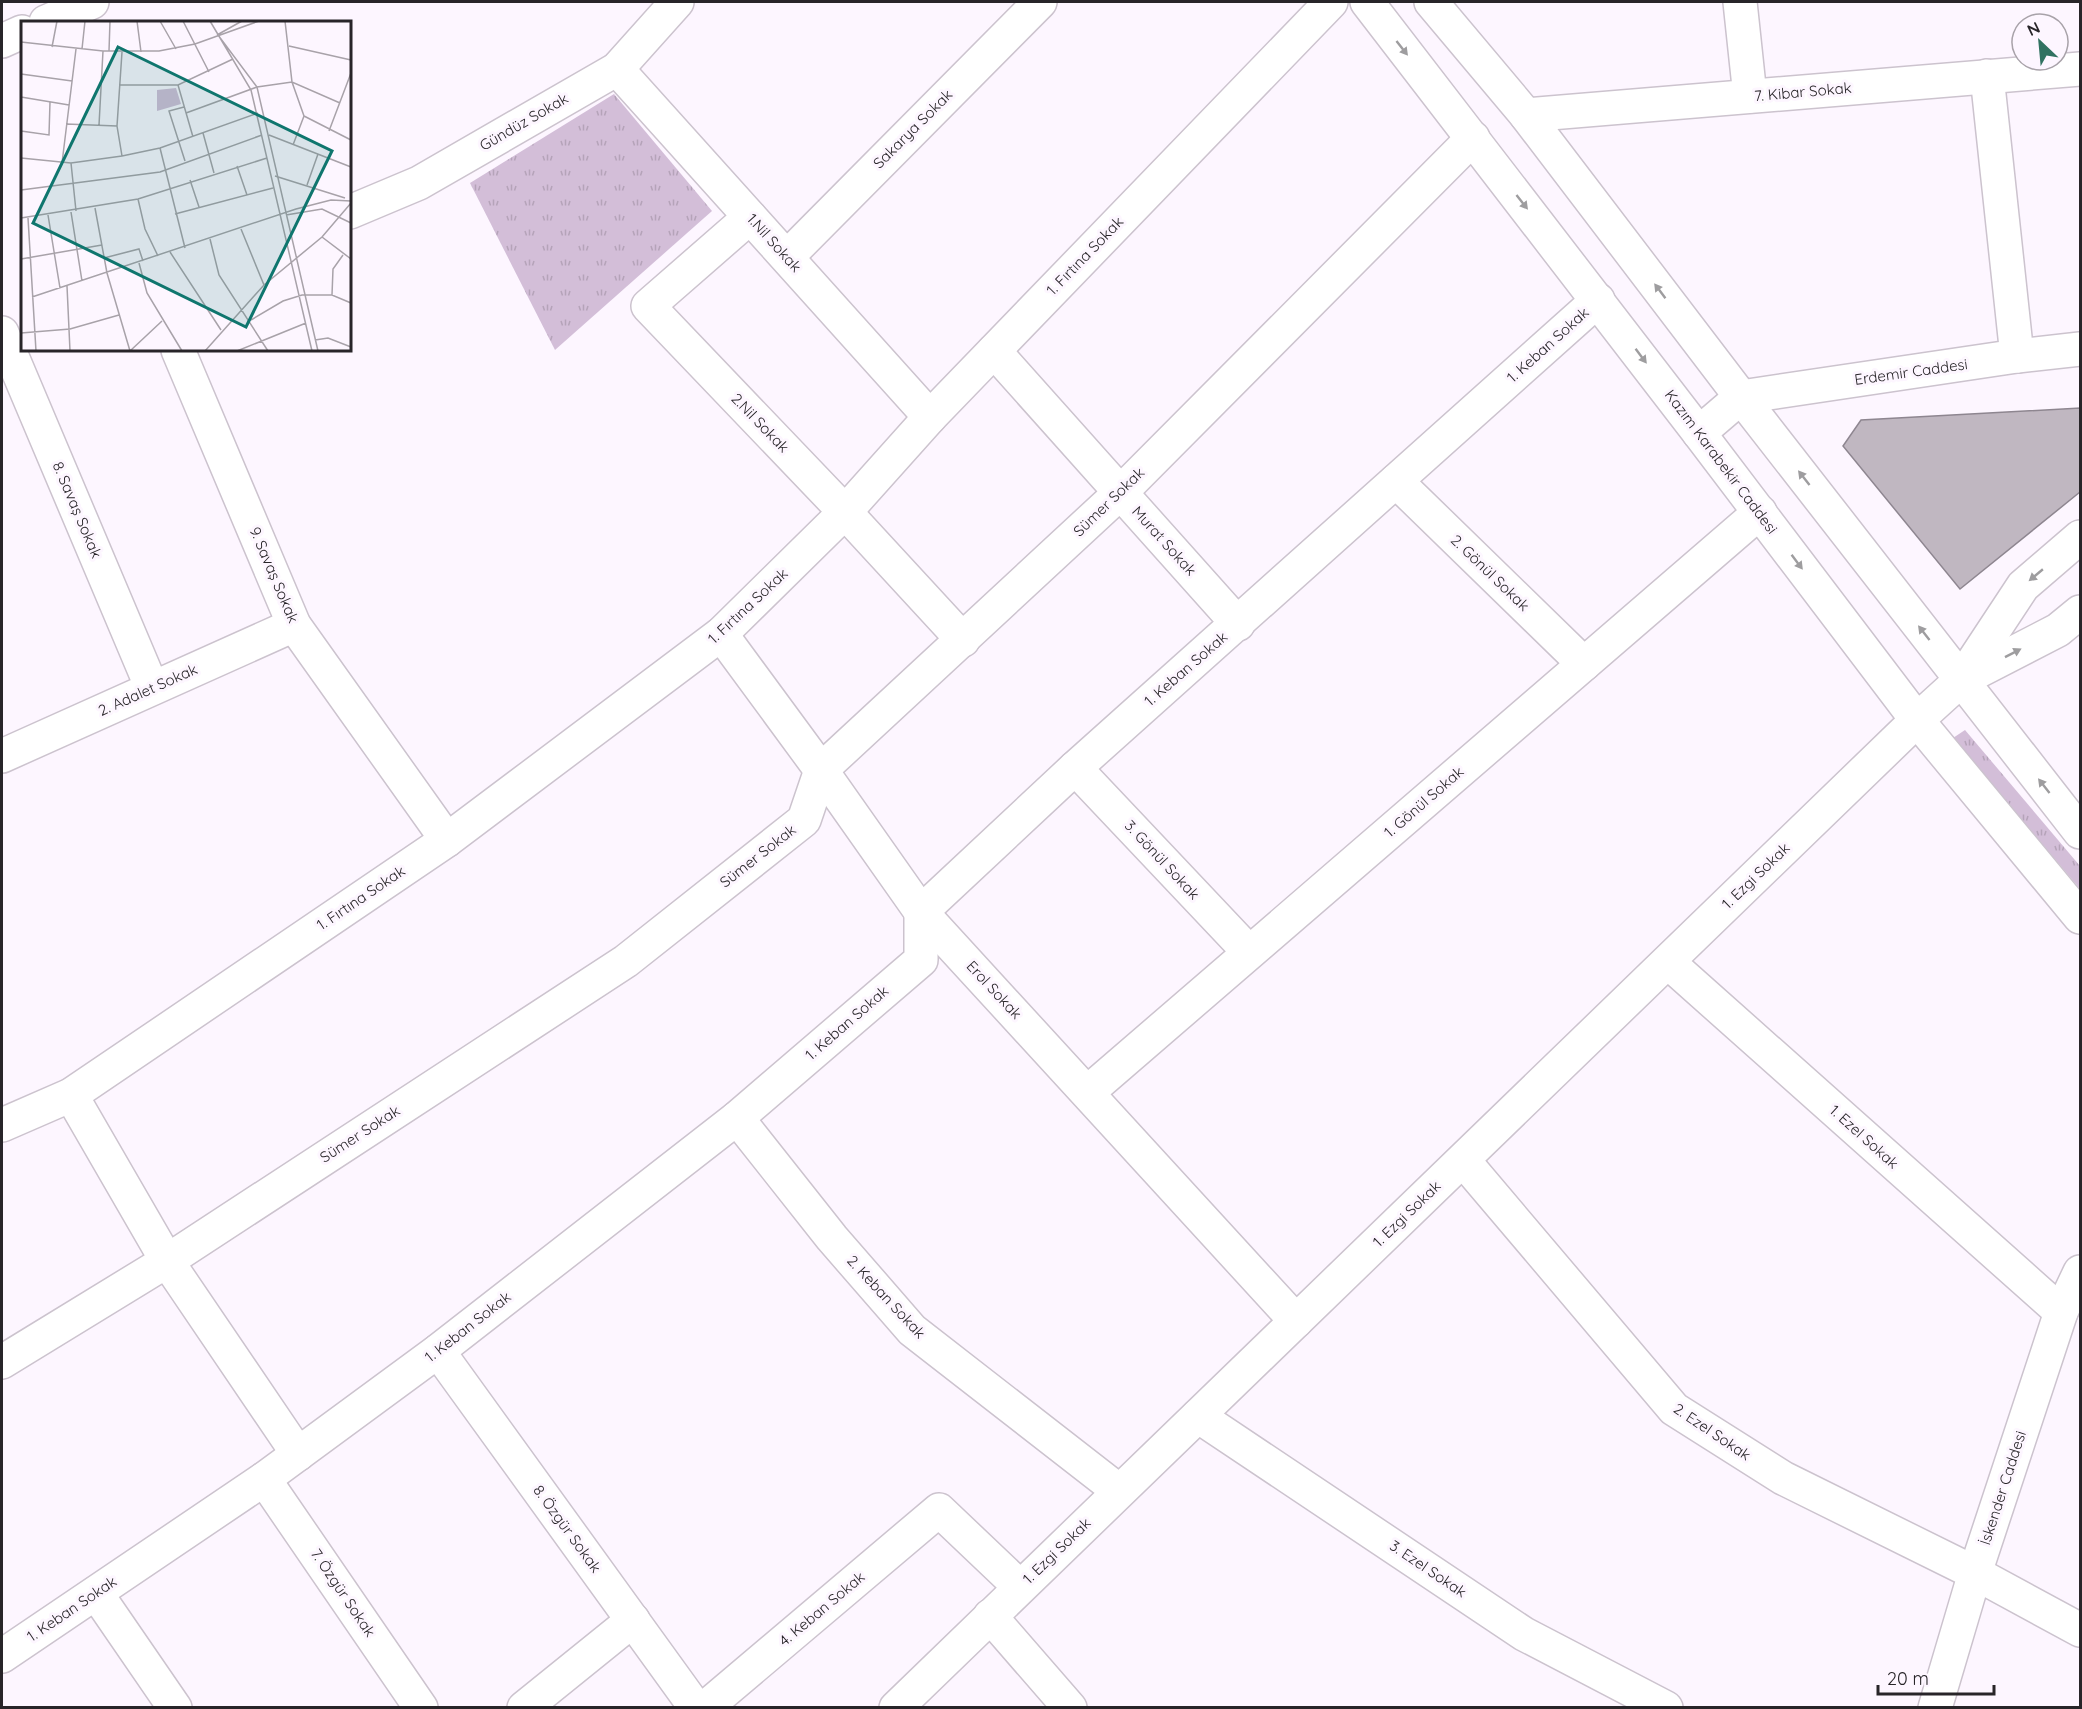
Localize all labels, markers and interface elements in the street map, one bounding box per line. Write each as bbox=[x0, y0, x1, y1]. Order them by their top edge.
north arrow bbox=[2010, 12, 2070, 72]
text: N bbox=[2024, 17, 2043, 40]
inset map bbox=[21, 21, 351, 351]
one-way arrow bbox=[1396, 40, 1408, 55]
street label: 7. Kibar Sokak bbox=[1754, 78, 1852, 105]
street label: Sakarya Sokak bbox=[869, 85, 956, 172]
street label: Gündüz Sokak bbox=[476, 88, 572, 155]
one-way arrow bbox=[1515, 194, 1528, 210]
street label: 1.Nil Sokak bbox=[743, 209, 806, 276]
street label: 1. Fırtına Sokak bbox=[1042, 212, 1127, 299]
one-way arrow bbox=[1654, 283, 1666, 299]
street label: 1. Keban Sokak bbox=[1503, 303, 1593, 387]
one-way arrow bbox=[1634, 349, 1646, 364]
street label: Erdemir Caddesi bbox=[1853, 354, 1969, 389]
street label: Kazım Karabekir Caddesi bbox=[1661, 386, 1782, 538]
street label: 2.Nil Sokak bbox=[727, 389, 793, 456]
street label: 8. Savaş Sokak bbox=[49, 459, 106, 561]
street label: Sümer Sokak bbox=[1069, 463, 1148, 540]
one-way arrow bbox=[1799, 471, 1811, 486]
street label: Murat Sokak bbox=[1128, 502, 1201, 579]
street label: 9. Savaş Sokak bbox=[246, 524, 303, 626]
street label: 2. Gönül Sokak bbox=[1447, 530, 1534, 615]
one-way arrow bbox=[1791, 554, 1803, 569]
street label: 1. Fırtına Sokak bbox=[704, 564, 792, 648]
one-way arrow bbox=[2028, 568, 2044, 581]
one-way arrow bbox=[1918, 625, 1930, 641]
street label: 1. Keban Sokak bbox=[1140, 627, 1231, 710]
one-way arrow bbox=[2004, 649, 2022, 659]
street label: 2. Adalet Sokak bbox=[95, 659, 200, 720]
street label: 1. Gönül Sokak bbox=[1380, 762, 1467, 841]
one-way arrow bbox=[2038, 778, 2051, 794]
street label: 3. Gönül Sokak bbox=[1121, 816, 1204, 903]
street label: Sümer Sokak bbox=[716, 820, 800, 891]
street label: 1. Ezgi Sokak bbox=[1718, 838, 1794, 913]
street label: 1. Fırtına Sokak bbox=[313, 861, 409, 934]
street label: Erol Sokak bbox=[962, 956, 1026, 1023]
street label: 1. Keban Sokak bbox=[801, 981, 892, 1064]
street label: Sümer Sokak bbox=[316, 1101, 403, 1166]
street label: 1. Ezel Sokak bbox=[1826, 1101, 1903, 1173]
street label: 1. Ezgi Sokak bbox=[1369, 1176, 1445, 1251]
street label: 2. Keban Sokak bbox=[843, 1251, 930, 1342]
street label: 1. Keban Sokak bbox=[421, 1287, 515, 1366]
street label: 2. Ezel Sokak bbox=[1670, 1399, 1755, 1464]
street label: İskender Caddesi bbox=[1975, 1428, 2030, 1547]
street label: 8. Özgür Sokak bbox=[529, 1481, 606, 1576]
street label: 1. Ezgi Sokak bbox=[1019, 1513, 1095, 1588]
street label: 3. Ezel Sokak bbox=[1386, 1536, 1470, 1601]
street label: 7. Özgür Sokak bbox=[307, 1545, 380, 1641]
street label: 4. Keban Sokak bbox=[775, 1567, 869, 1650]
street label: 1. Keban Sokak bbox=[23, 1572, 120, 1646]
scale bar bbox=[1878, 1658, 1994, 1696]
text: 20 m bbox=[1887, 1667, 1929, 1690]

